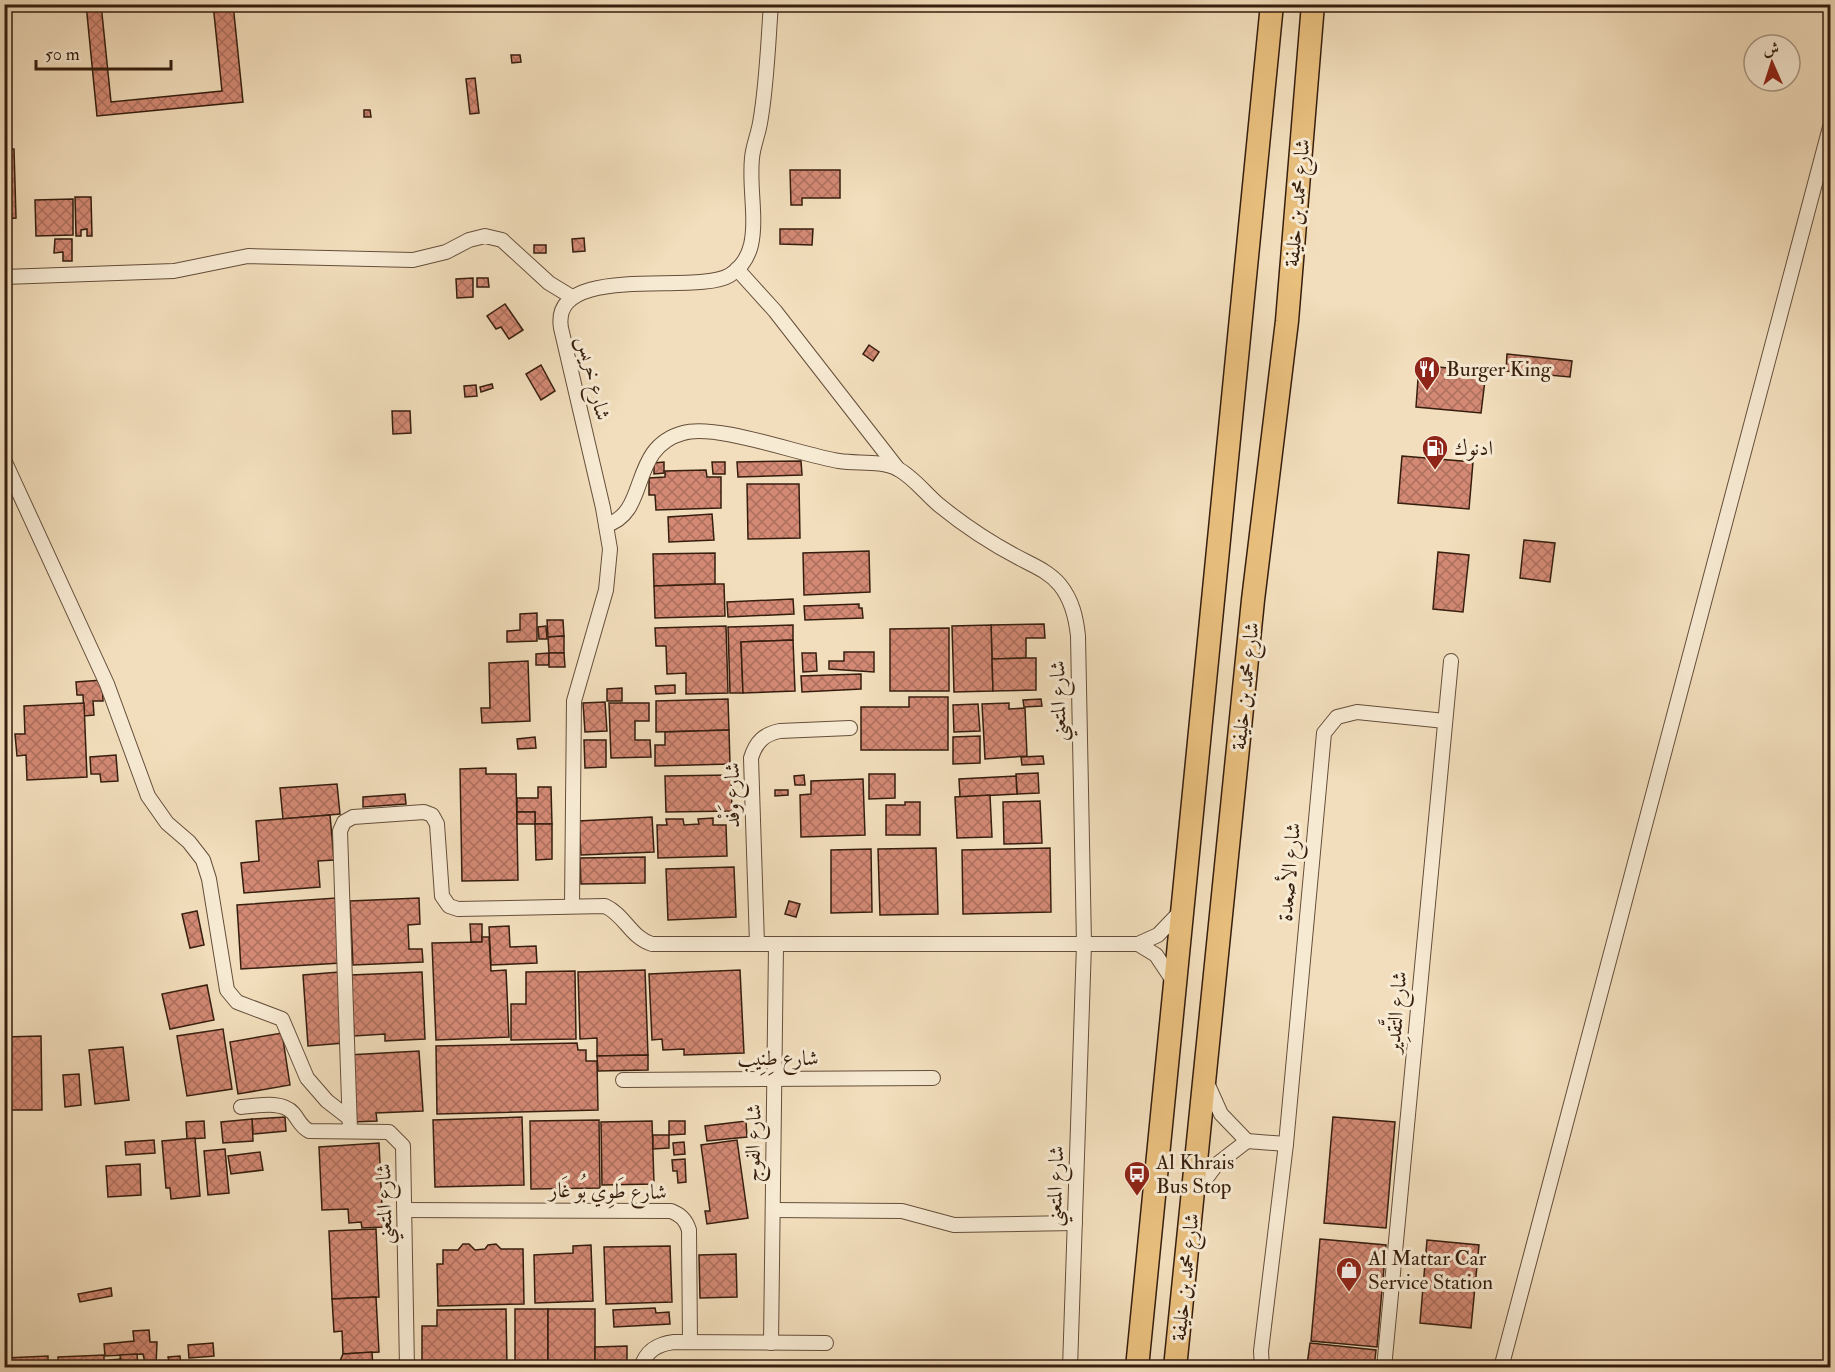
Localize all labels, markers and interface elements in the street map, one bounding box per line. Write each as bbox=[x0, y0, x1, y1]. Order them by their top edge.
scale bar bbox=[36, 33, 171, 71]
north arrow bbox=[1742, 33, 1802, 93]
text: ش bbox=[1763, 39, 1780, 59]
text: 50 m bbox=[45, 43, 80, 66]
street label: شارع محمد بن خليفة bbox=[1278, 138, 1321, 269]
street label: شارع خريس bbox=[567, 333, 616, 424]
restaurant icon: Burger King bbox=[1412, 354, 1442, 392]
place label: Burger King bbox=[1446, 356, 1552, 383]
fuel station icon: ادنوك bbox=[1420, 433, 1450, 471]
place label: ادنوك bbox=[1454, 435, 1493, 462]
street label: شارع محمد بن خليفة bbox=[1225, 621, 1270, 752]
street label: شارع المتعني bbox=[1044, 660, 1079, 742]
street label: شارع وَفْد bbox=[716, 762, 750, 828]
street label: شارع الأصعدة bbox=[1270, 821, 1311, 923]
street label: شارع التَّقدِير bbox=[1374, 970, 1418, 1056]
street label: شارع طِنِيب bbox=[737, 1045, 819, 1076]
street label: شارع الفوج bbox=[739, 1104, 773, 1182]
street label: شارع المتعني bbox=[1041, 1145, 1076, 1227]
place label: Al Khrais Bus Stop bbox=[1155, 1149, 1234, 1200]
bus stop icon: Al Khrais Bus Stop bbox=[1122, 1159, 1152, 1197]
street label: شارع المتعني bbox=[370, 1163, 405, 1245]
street label: شارع طَوِي بُو غَار bbox=[547, 1172, 667, 1210]
street label: شارع محمد بن خليفة bbox=[1165, 1212, 1210, 1343]
place label: Al Mattar Car Service Station bbox=[1367, 1245, 1493, 1296]
shop icon: Al Mattar Car Service Station bbox=[1334, 1255, 1364, 1293]

